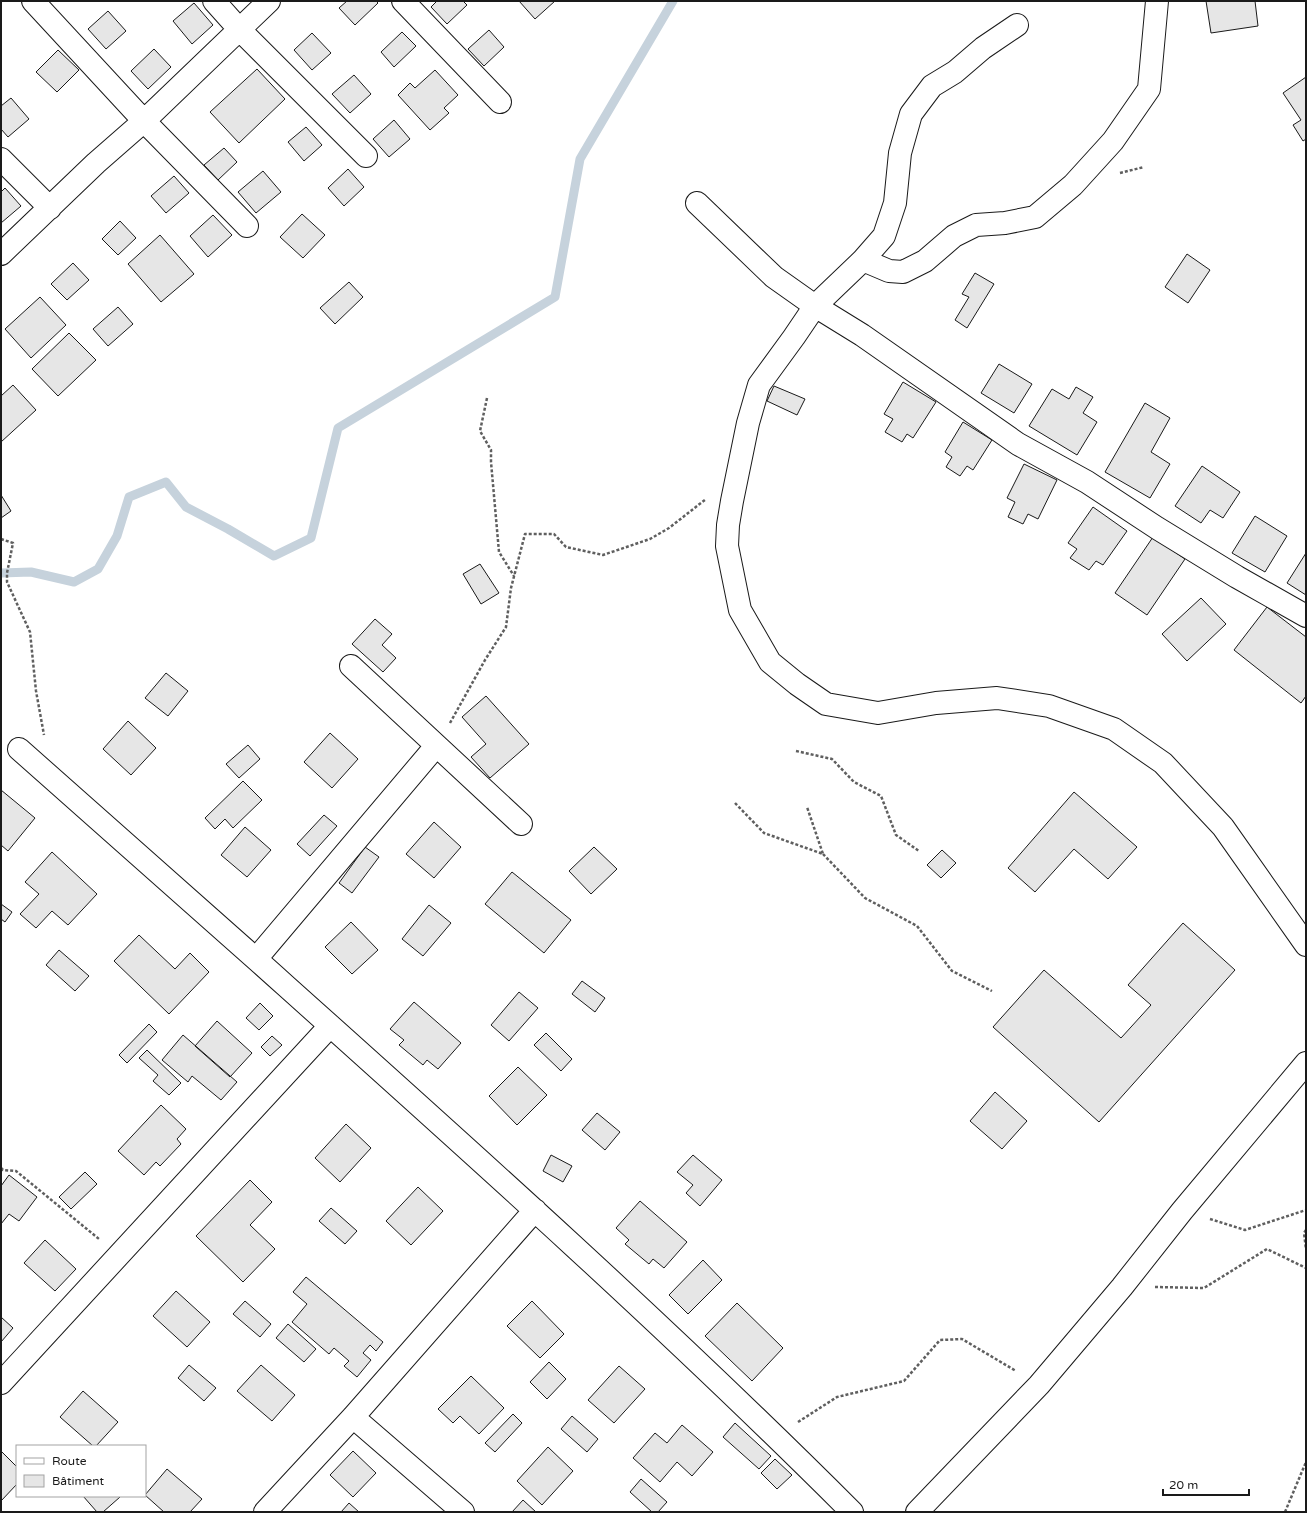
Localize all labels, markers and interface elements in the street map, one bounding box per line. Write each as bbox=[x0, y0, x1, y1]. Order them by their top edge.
legend bbox=[16, 1445, 146, 1497]
text: Route bbox=[52, 1454, 87, 1468]
scale bar bbox=[1163, 1471, 1249, 1497]
text: Bâtiment bbox=[52, 1474, 104, 1488]
text: 20 m bbox=[1169, 1478, 1198, 1492]

